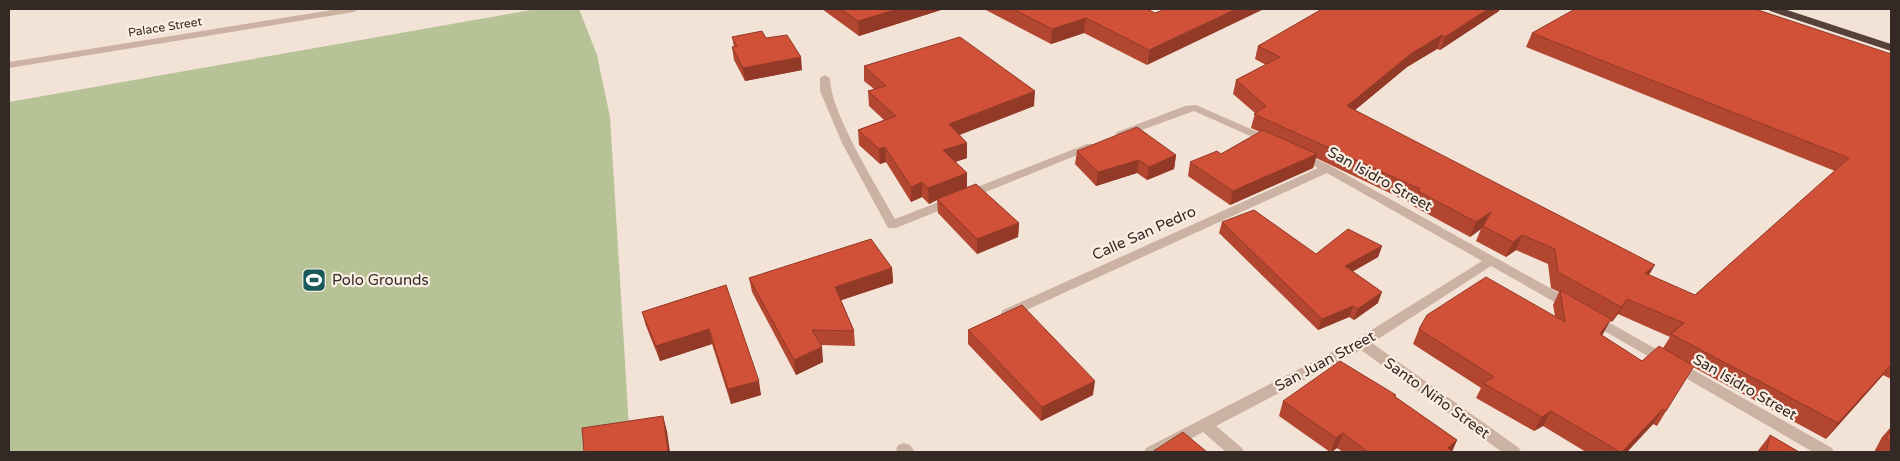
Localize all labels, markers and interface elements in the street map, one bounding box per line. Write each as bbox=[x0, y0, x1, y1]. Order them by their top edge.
street label: Palace Street bbox=[127, 14, 203, 40]
street label: San Isidro Street bbox=[1325, 143, 1436, 215]
street label: Calle San Pedro bbox=[1089, 202, 1199, 264]
sports icon: Polo Grounds bbox=[301, 267, 327, 293]
place label: Polo Grounds bbox=[332, 271, 429, 289]
street label: San Juan Street bbox=[1272, 327, 1379, 395]
street label: San Isidro Street bbox=[1690, 350, 1800, 424]
street label: Santo Niño Street bbox=[1381, 354, 1493, 442]

